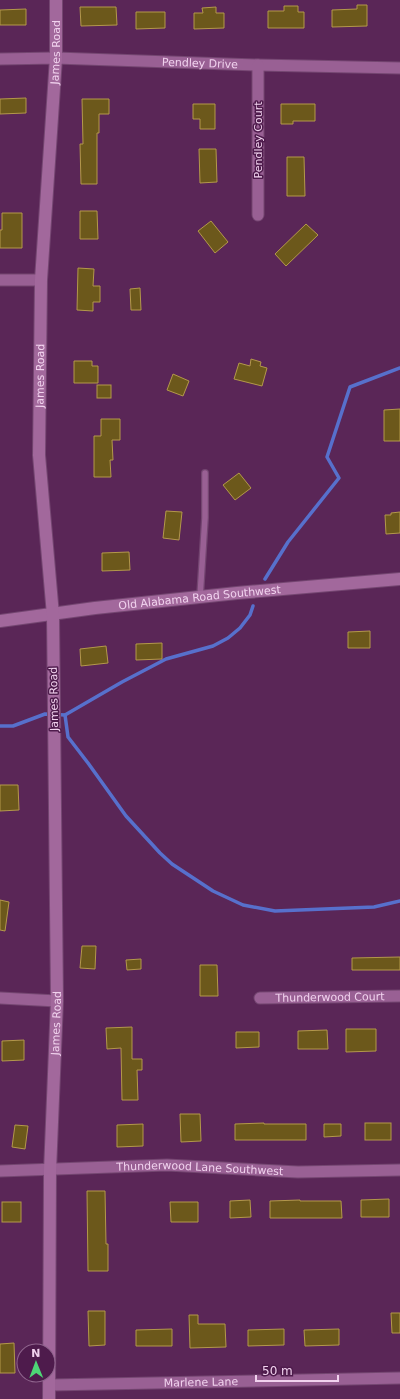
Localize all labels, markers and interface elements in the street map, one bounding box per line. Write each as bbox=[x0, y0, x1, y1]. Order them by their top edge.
street label: James Road bbox=[48, 20, 63, 86]
street label: Pendley Drive bbox=[162, 55, 238, 71]
street label: Pendley Court bbox=[252, 101, 265, 179]
street label: James Road bbox=[33, 344, 47, 409]
street label: Old Alabama Road Southwest bbox=[118, 583, 282, 612]
street label: James Road bbox=[47, 667, 61, 732]
street label: Thunderwood Court bbox=[274, 990, 385, 1004]
street label: James Road bbox=[48, 991, 64, 1057]
street label: Thunderwood Lane Southwest bbox=[115, 1158, 284, 1178]
north arrow bbox=[16, 1343, 56, 1383]
text: N bbox=[31, 1347, 41, 1360]
scale bar bbox=[256, 1357, 338, 1383]
text: 50 m bbox=[262, 1364, 293, 1378]
street label: Marlene Lane bbox=[164, 1375, 239, 1389]

